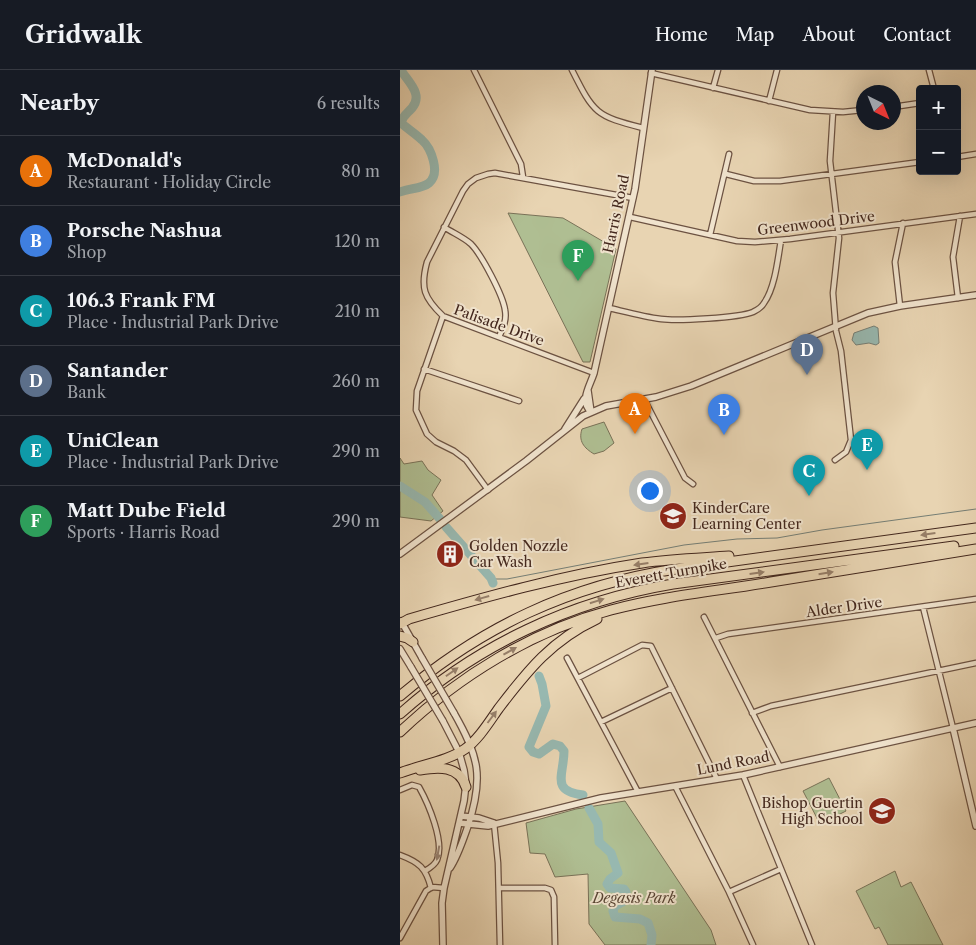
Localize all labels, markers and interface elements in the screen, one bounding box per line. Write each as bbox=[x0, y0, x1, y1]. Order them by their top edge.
text: Gridwalk bbox=[25, 20, 142, 49]
text: Home bbox=[655, 24, 708, 46]
text: Map bbox=[736, 24, 774, 46]
text: About bbox=[802, 24, 855, 46]
text: Contact bbox=[883, 24, 951, 46]
north arrow bbox=[856, 85, 901, 130]
map controls bbox=[916, 85, 961, 175]
button: + bbox=[916, 85, 961, 130]
text: Nearby bbox=[20, 90, 99, 115]
text: 6 results bbox=[317, 93, 380, 113]
button: − bbox=[916, 130, 961, 175]
text: McDonald's bbox=[67, 149, 182, 172]
text: A bbox=[30, 161, 42, 181]
text: 80 m bbox=[341, 161, 380, 181]
text: Restaurant · Holiday Circle bbox=[67, 172, 271, 192]
street label: Harris Road bbox=[599, 173, 633, 255]
street label: Greenwood Drive bbox=[756, 207, 876, 239]
text: Porsche Nashua bbox=[67, 219, 222, 242]
text: B bbox=[30, 231, 42, 251]
text: 120 m bbox=[335, 231, 380, 251]
pin: F bbox=[562, 240, 594, 281]
text: Shop bbox=[67, 242, 106, 262]
text: 106.3 Frank FM bbox=[67, 289, 215, 312]
street label: Palisade Drive bbox=[451, 300, 547, 350]
text: C bbox=[30, 301, 42, 321]
text: 210 m bbox=[335, 301, 380, 321]
text: Place · Industrial Park Drive bbox=[67, 312, 279, 332]
pin: D bbox=[791, 334, 823, 375]
text: Santander bbox=[67, 359, 168, 382]
text: D bbox=[29, 371, 43, 391]
text: 260 m bbox=[332, 371, 380, 391]
text: Bank bbox=[67, 382, 106, 402]
pin: A bbox=[619, 393, 651, 434]
pin: B bbox=[708, 394, 740, 435]
text: UniClean bbox=[67, 429, 159, 452]
pin: E bbox=[851, 429, 883, 470]
text: E bbox=[30, 441, 42, 461]
text: 290 m bbox=[332, 441, 380, 461]
text: Place · Industrial Park Drive bbox=[67, 452, 279, 472]
pin: C bbox=[793, 455, 825, 496]
your location bbox=[637, 478, 663, 504]
text: Matt Dube Field bbox=[67, 499, 226, 522]
place label: KinderCare Learning Center bbox=[692, 499, 801, 533]
school or university icon: KinderCare Learning Center bbox=[658, 501, 688, 531]
text: F bbox=[31, 511, 41, 531]
text: 290 m bbox=[332, 511, 380, 531]
text: Sports · Harris Road bbox=[67, 522, 220, 542]
one-way arrow bbox=[919, 531, 935, 539]
place label: Golden Nozzle Car Wash bbox=[469, 537, 568, 571]
building icon: Golden Nozzle Car Wash bbox=[435, 539, 465, 569]
street label: Everett Turnpike bbox=[614, 554, 728, 592]
one-way arrow bbox=[633, 560, 649, 568]
one-way arrow bbox=[749, 568, 765, 576]
one-way arrow bbox=[818, 569, 834, 577]
street label: Alder Drive bbox=[804, 593, 883, 621]
one-way arrow bbox=[475, 594, 490, 602]
one-way arrow bbox=[590, 597, 605, 605]
one-way arrow bbox=[503, 647, 516, 656]
one-way arrow bbox=[445, 667, 458, 678]
one-way arrow bbox=[487, 710, 497, 724]
street label: Lund Road bbox=[695, 747, 771, 779]
place label: Bishop Guertin High School bbox=[762, 794, 863, 828]
school or university icon: Bishop Guertin High School bbox=[867, 796, 897, 826]
one-way arrow bbox=[434, 845, 442, 861]
park label: Degasis Park bbox=[591, 889, 676, 907]

